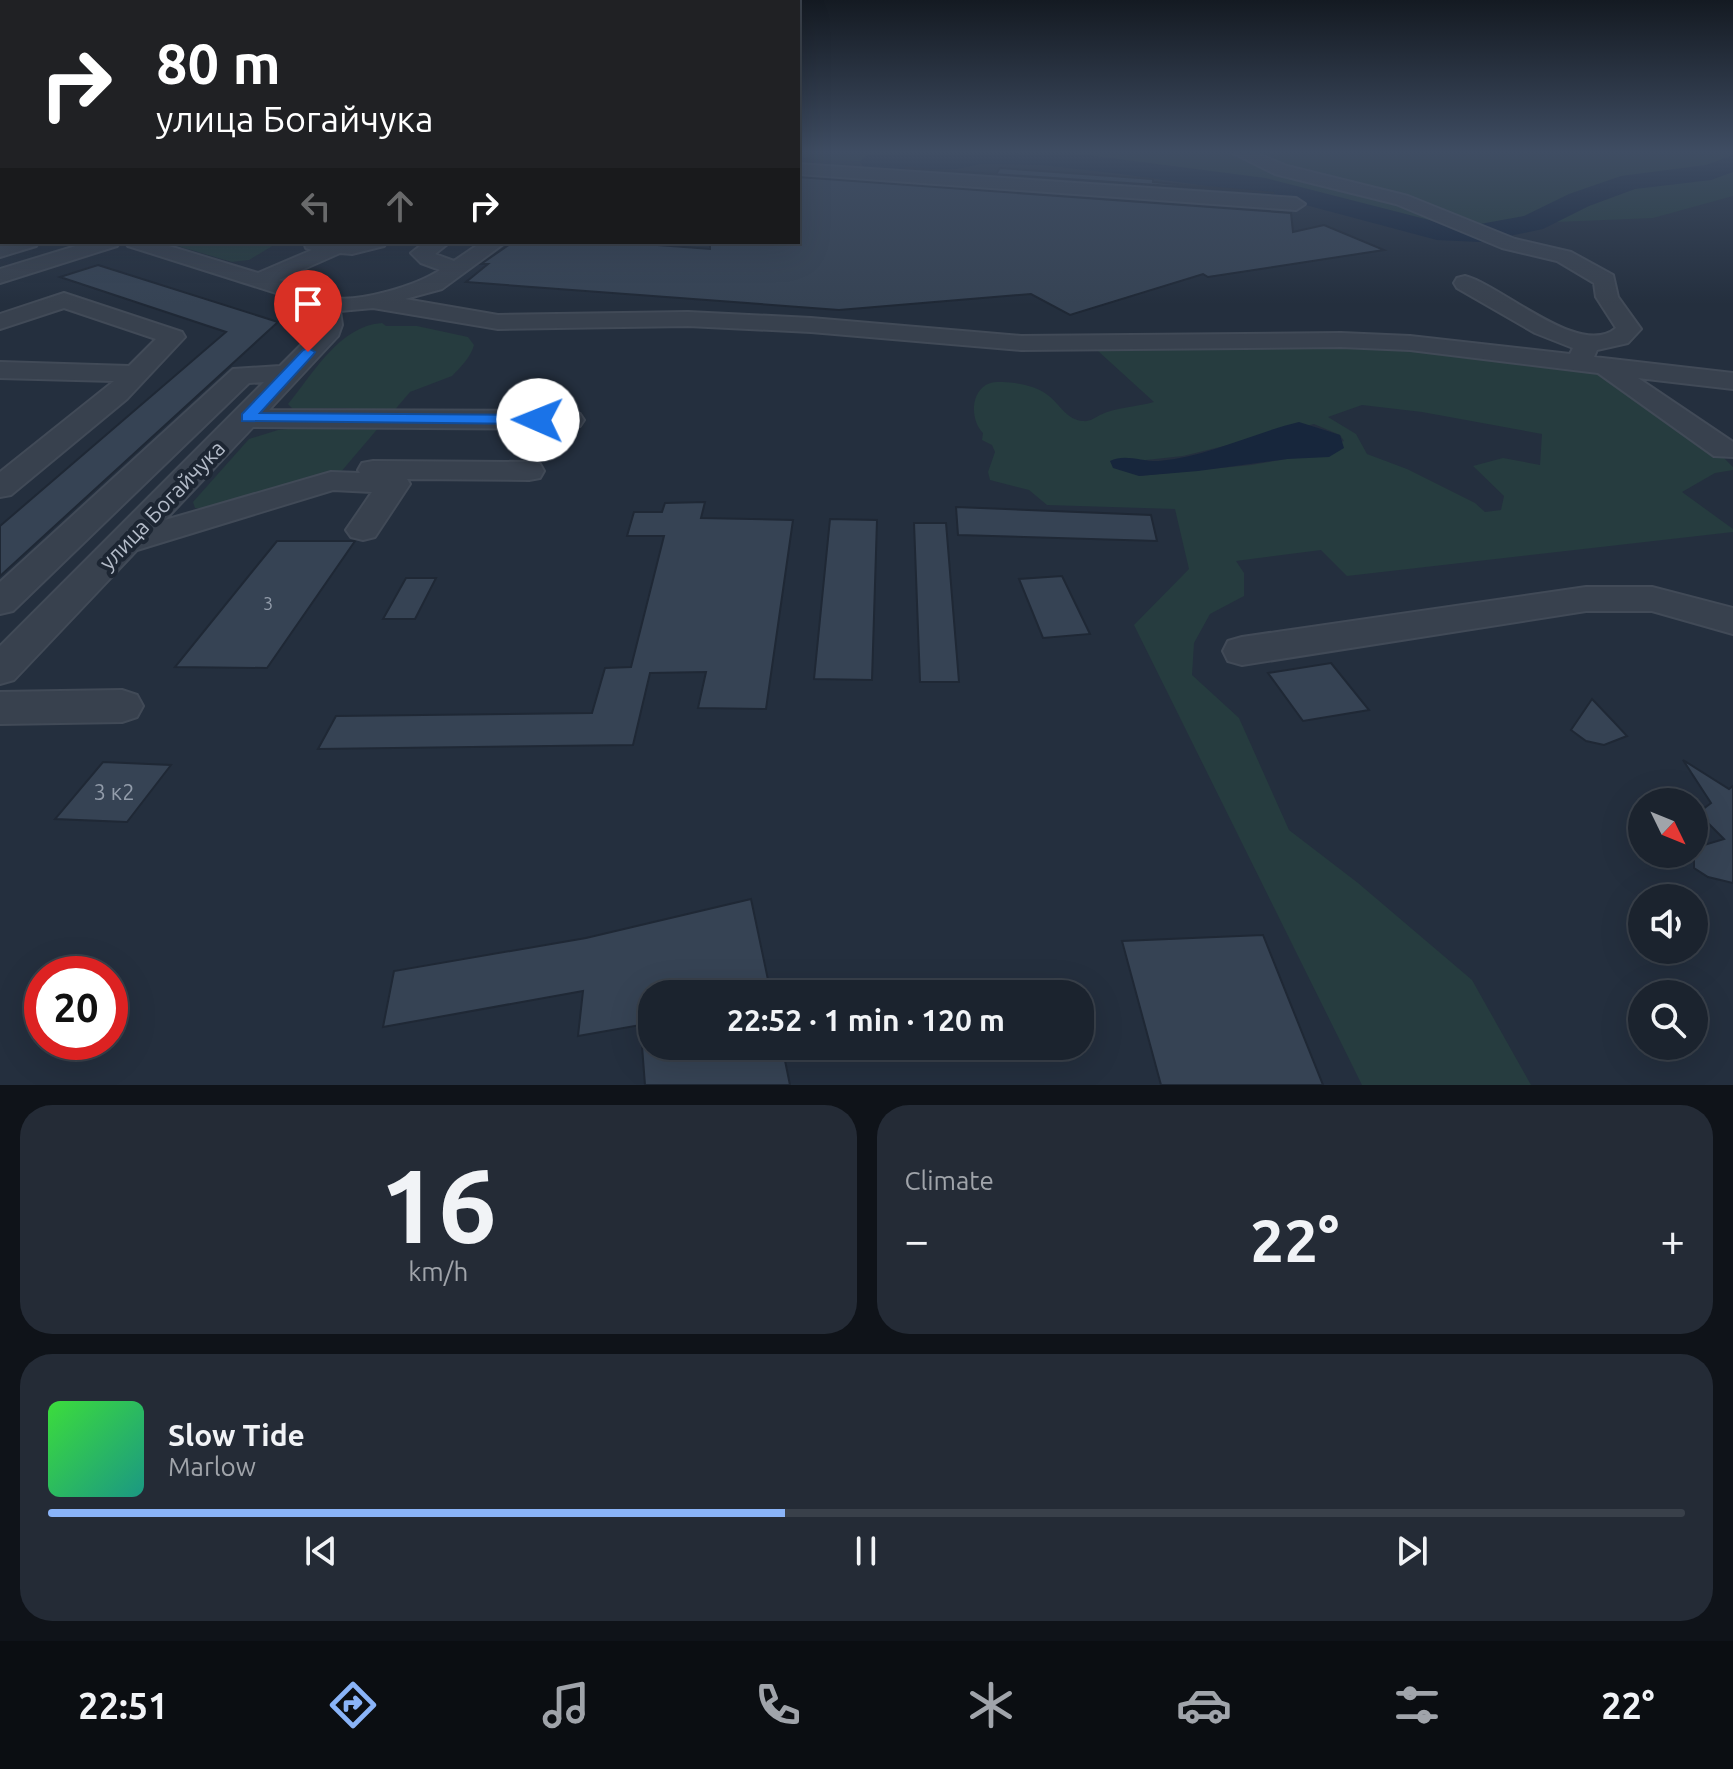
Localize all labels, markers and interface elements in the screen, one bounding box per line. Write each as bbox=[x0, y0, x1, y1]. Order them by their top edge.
icon: right bbox=[24, 32, 128, 136]
text: 80 m bbox=[156, 32, 281, 95]
text: улица Богайчука bbox=[156, 98, 434, 139]
icon: left bbox=[294, 184, 338, 228]
icon: ahead bbox=[378, 184, 422, 228]
icon: right bbox=[462, 184, 506, 228]
pin bbox=[274, 270, 342, 352]
icon: arrive bbox=[286, 282, 330, 326]
position arrow bbox=[496, 378, 580, 462]
street label: улица Богайчука bbox=[94, 435, 230, 574]
house number: 3 bbox=[263, 593, 273, 613]
house number: 3 к2 bbox=[93, 779, 135, 804]
north arrow bbox=[1628, 788, 1708, 868]
map controls bbox=[1628, 788, 1708, 1060]
button: sound bbox=[1628, 884, 1708, 964]
speed limit sign: 20 bbox=[24, 956, 128, 1060]
button: search bbox=[1628, 980, 1708, 1060]
text: 22:52 · 1 min · 120 m bbox=[727, 1003, 1005, 1037]
text: 16 bbox=[380, 1146, 497, 1263]
text: Climate bbox=[905, 1166, 994, 1195]
text: 22° bbox=[1250, 1206, 1339, 1273]
text: − bbox=[905, 1215, 929, 1264]
text: + bbox=[1660, 1215, 1685, 1264]
text: km/h bbox=[408, 1257, 468, 1286]
text: Slow Tide bbox=[168, 1418, 305, 1452]
text: Marlow bbox=[168, 1452, 256, 1481]
icon: previous bbox=[299, 1529, 343, 1573]
icon: pause bbox=[844, 1529, 888, 1573]
icon: next bbox=[1390, 1529, 1434, 1573]
icon: directions bbox=[325, 1677, 381, 1733]
icon: music bbox=[538, 1677, 594, 1733]
icon: phone bbox=[750, 1677, 806, 1733]
icon: climate bbox=[963, 1677, 1019, 1733]
icon: car bbox=[1176, 1677, 1232, 1733]
icon: filters bbox=[1389, 1677, 1445, 1733]
text: 22:51 bbox=[78, 1685, 168, 1726]
text: 22° bbox=[1601, 1685, 1655, 1726]

